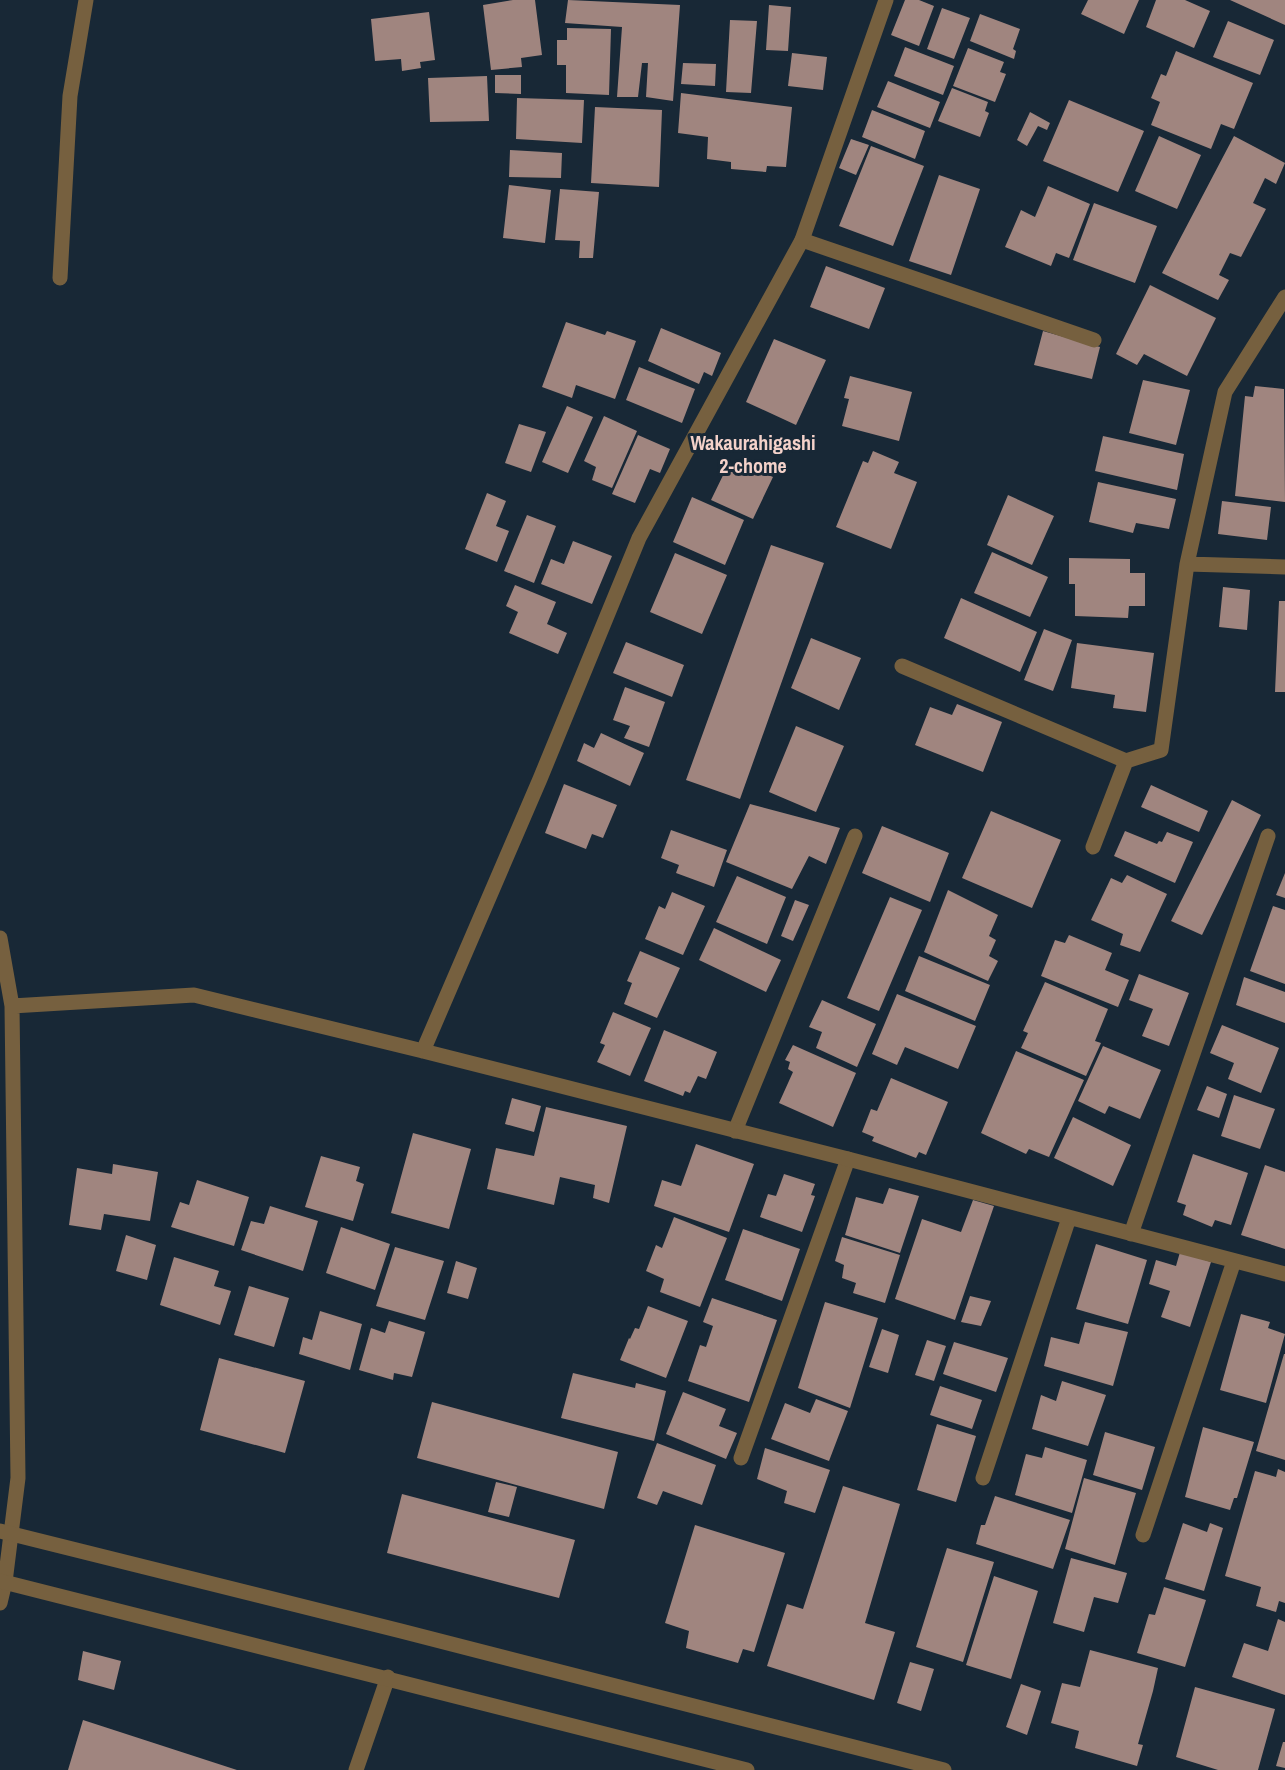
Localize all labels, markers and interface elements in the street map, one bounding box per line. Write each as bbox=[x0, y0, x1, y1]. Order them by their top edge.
district label: Wakaurahigashi 2-chome bbox=[690, 429, 816, 479]

